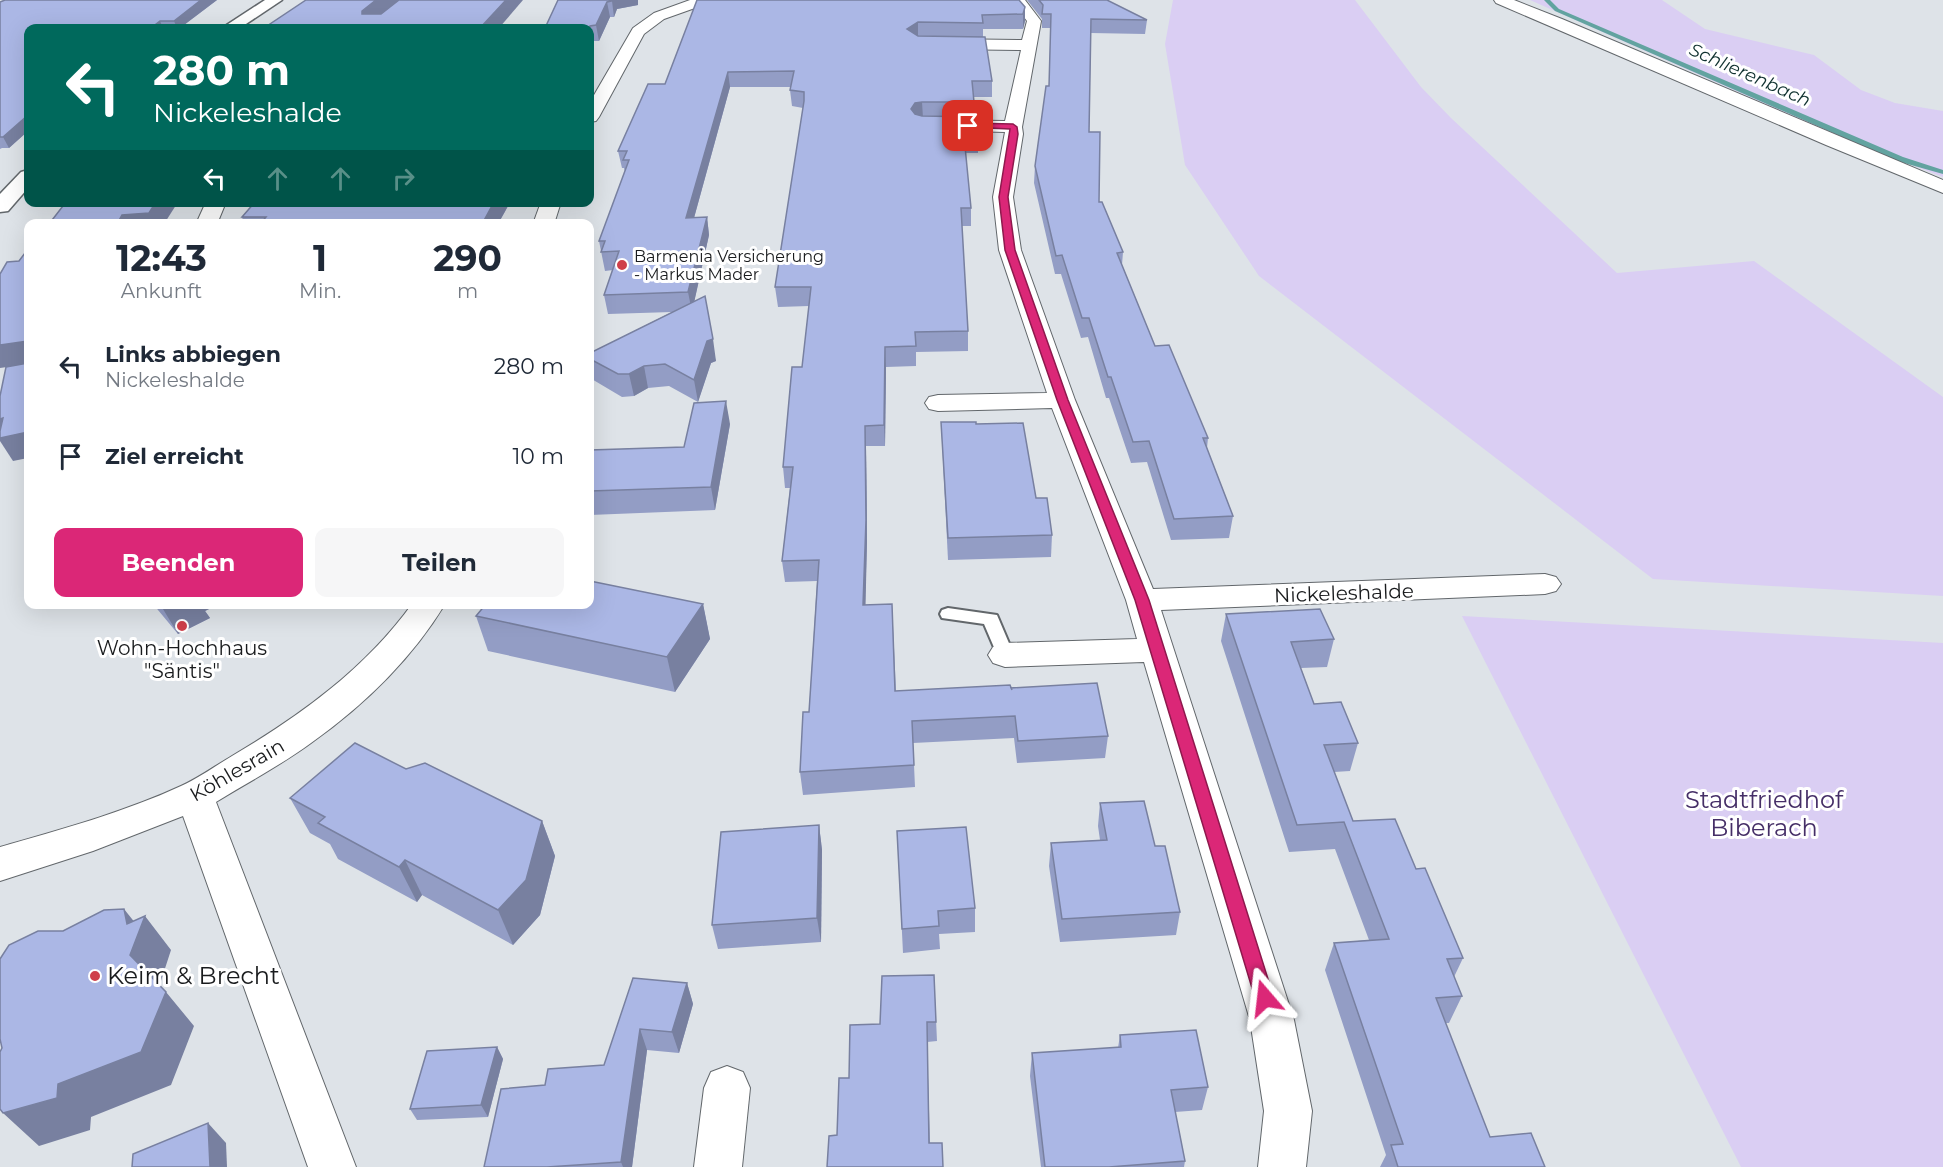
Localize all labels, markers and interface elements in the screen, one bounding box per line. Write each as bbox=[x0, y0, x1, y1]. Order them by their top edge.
water label: Schlierenbach bbox=[1686, 38, 1814, 112]
text: 280 m bbox=[153, 44, 290, 96]
icon: left bbox=[54, 48, 132, 126]
text: Nickeleshalde bbox=[153, 96, 342, 129]
pin bbox=[942, 100, 993, 151]
icon: arrive bbox=[951, 109, 984, 142]
icon: left bbox=[198, 162, 231, 195]
icon: ahead bbox=[261, 162, 294, 195]
icon: ahead bbox=[324, 162, 357, 195]
icon: right bbox=[387, 162, 420, 195]
text: 12:43 bbox=[116, 236, 207, 280]
text: 1 bbox=[313, 236, 327, 280]
text: 290 bbox=[433, 236, 502, 280]
place label: Barmenia Versicherung - Markus Mader bbox=[634, 247, 824, 284]
marker: Barmenia Versicherung - Markus Mader bbox=[615, 258, 629, 272]
text: Ankunft bbox=[121, 279, 202, 303]
text: Min. bbox=[299, 279, 341, 303]
text: m bbox=[457, 279, 478, 303]
text: Links abbiegen bbox=[105, 341, 281, 368]
icon: left bbox=[54, 350, 87, 383]
text: 280 m bbox=[494, 353, 564, 380]
text: Nickeleshalde bbox=[105, 368, 245, 392]
icon: arrive bbox=[54, 440, 87, 473]
text: Ziel erreicht bbox=[105, 443, 244, 470]
text: 10 m bbox=[512, 443, 564, 470]
button: Beenden bbox=[54, 528, 303, 597]
button: Teilen bbox=[315, 528, 564, 597]
street label: Nickeleshalde bbox=[1274, 579, 1414, 607]
marker: Wohn-Hochhaus "Säntis" bbox=[175, 619, 189, 633]
place label: Wohn-Hochhaus "Säntis" bbox=[97, 636, 267, 683]
street label: Köhlesrain bbox=[186, 733, 288, 807]
park label: Stadtfriedhof Biberach bbox=[1685, 785, 1844, 842]
place label: Keim & Brecht bbox=[107, 961, 280, 990]
position arrow bbox=[1233, 966, 1297, 1030]
marker: Keim & Brecht bbox=[88, 969, 102, 983]

